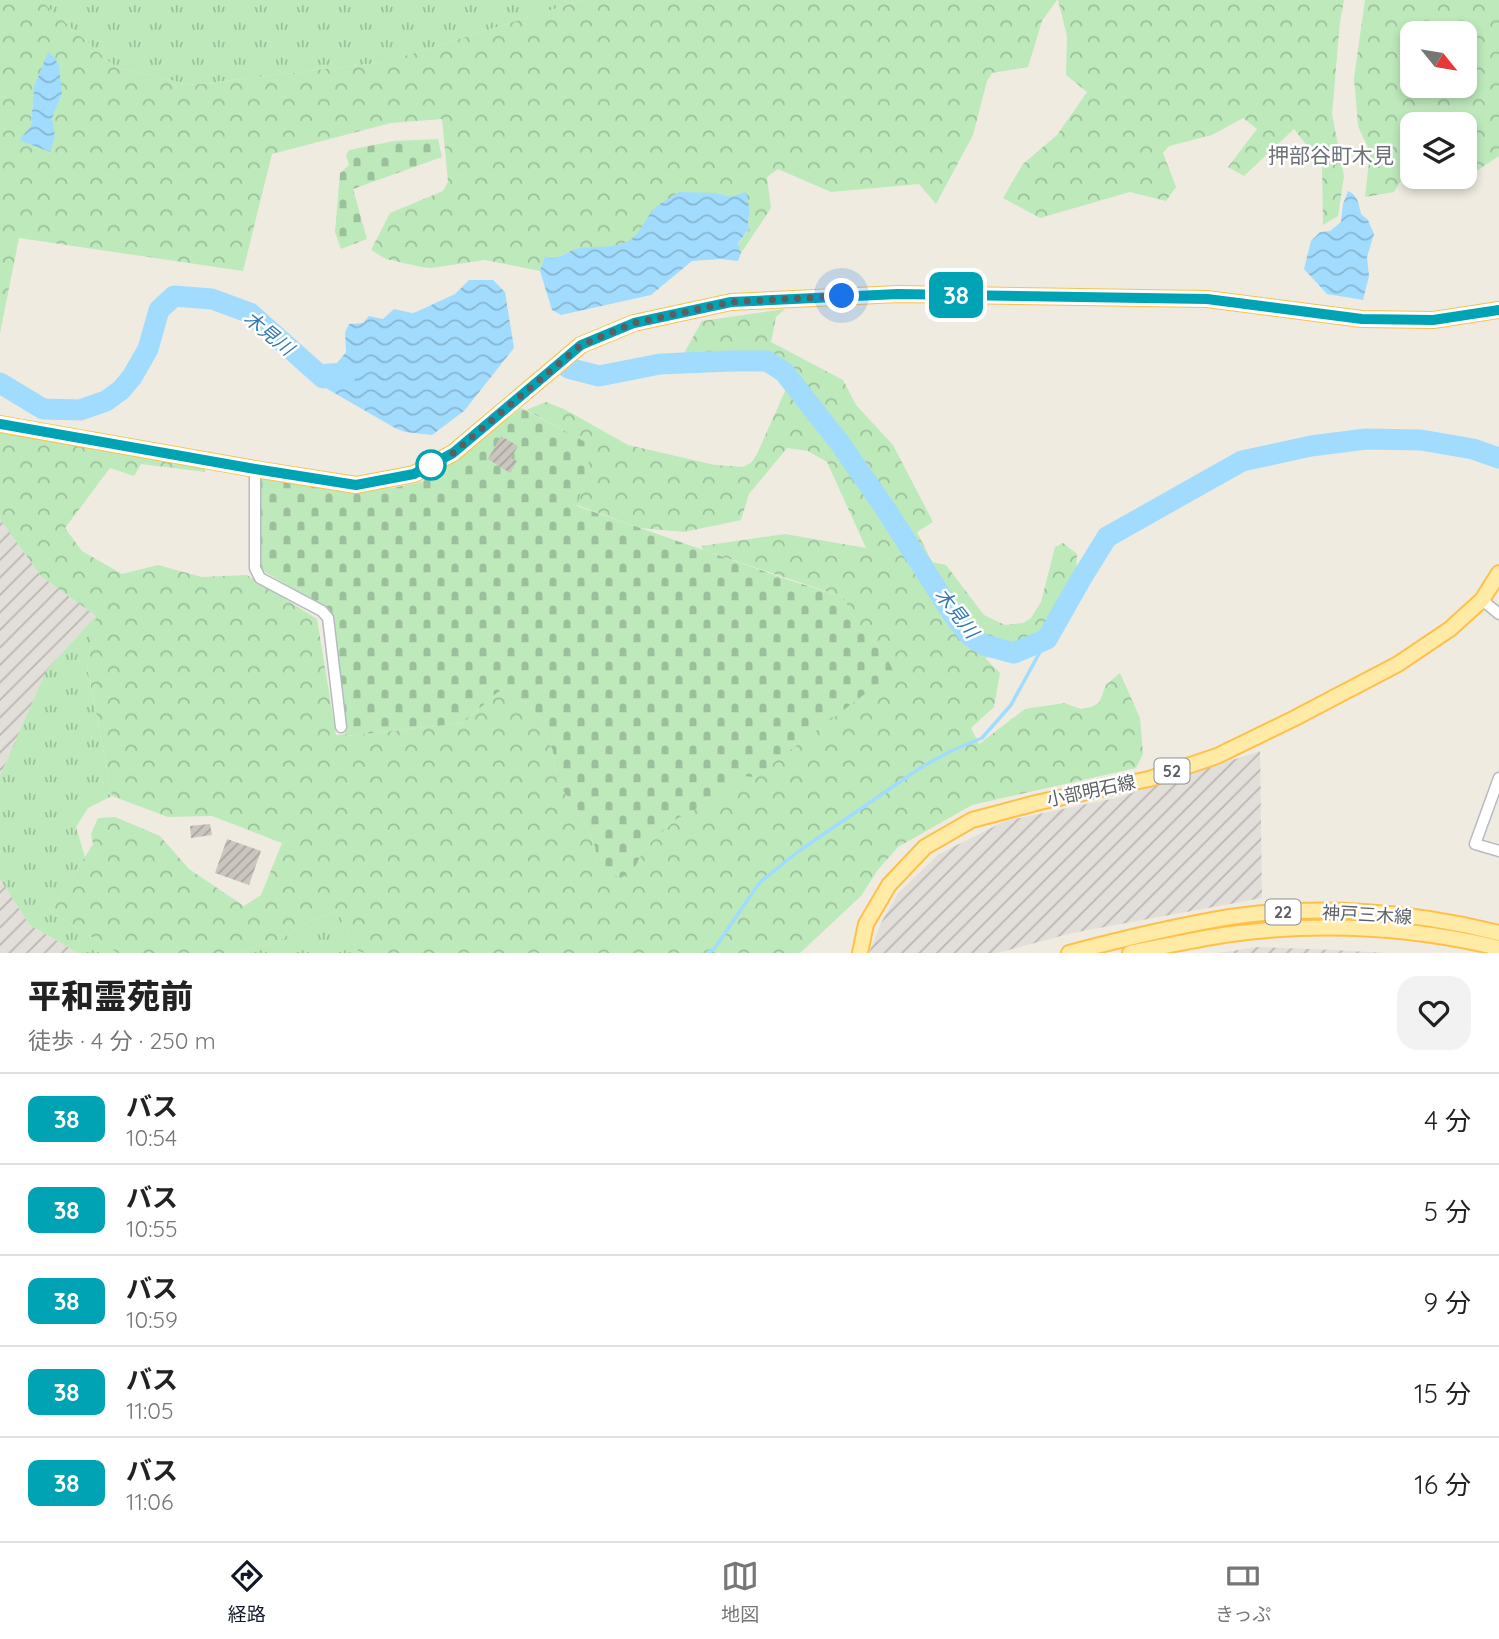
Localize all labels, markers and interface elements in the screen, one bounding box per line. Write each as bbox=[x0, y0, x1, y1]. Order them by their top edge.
north arrow bbox=[1400, 21, 1477, 98]
map controls bbox=[1400, 21, 1477, 189]
button: layers bbox=[1400, 112, 1477, 189]
district label: 押部谷町木見 bbox=[1268, 142, 1394, 168]
line badge: 38 bbox=[925, 272, 988, 318]
your location bbox=[824, 278, 859, 313]
text: 38 bbox=[943, 280, 969, 310]
water label: 木見川 bbox=[239, 306, 300, 362]
unlabelled marker bbox=[416, 450, 446, 480]
water label: 木見川 bbox=[930, 583, 985, 644]
road number: 52 bbox=[1154, 758, 1190, 784]
street label: 小部明石線 bbox=[1044, 770, 1137, 811]
road number: 22 bbox=[1266, 900, 1300, 924]
street label: 神戸三木線 bbox=[1321, 901, 1413, 928]
text: 平和霊苑前 bbox=[28, 975, 193, 1016]
button: heart bbox=[1397, 976, 1471, 1050]
text: 徒歩 · 4 分 · 250 m bbox=[28, 1026, 216, 1055]
text: バス bbox=[126, 1090, 178, 1123]
text: 38 bbox=[53, 1104, 80, 1134]
text: 4 分 bbox=[1424, 1104, 1471, 1137]
text: 10:54 bbox=[126, 1123, 177, 1152]
text: バス bbox=[126, 1181, 178, 1214]
text: 38 bbox=[53, 1195, 80, 1225]
text: 5 分 bbox=[1424, 1195, 1471, 1228]
text: 10:55 bbox=[126, 1214, 178, 1243]
text: バス bbox=[126, 1272, 178, 1305]
text: 38 bbox=[53, 1286, 80, 1316]
text: 9 分 bbox=[1423, 1286, 1471, 1319]
text: 10:59 bbox=[126, 1305, 178, 1334]
text: バス bbox=[126, 1363, 178, 1396]
text: 38 bbox=[53, 1377, 80, 1407]
text: 15 分 bbox=[1414, 1377, 1471, 1410]
text: 11:05 bbox=[126, 1396, 174, 1425]
text: バス bbox=[126, 1454, 178, 1487]
text: 38 bbox=[53, 1468, 80, 1498]
text: 16 分 bbox=[1414, 1468, 1471, 1501]
text: 11:06 bbox=[126, 1487, 173, 1516]
tab: 経路 bbox=[228, 1557, 266, 1626]
tab: 地図 bbox=[721, 1557, 759, 1626]
tab: きっぷ bbox=[1215, 1557, 1271, 1626]

